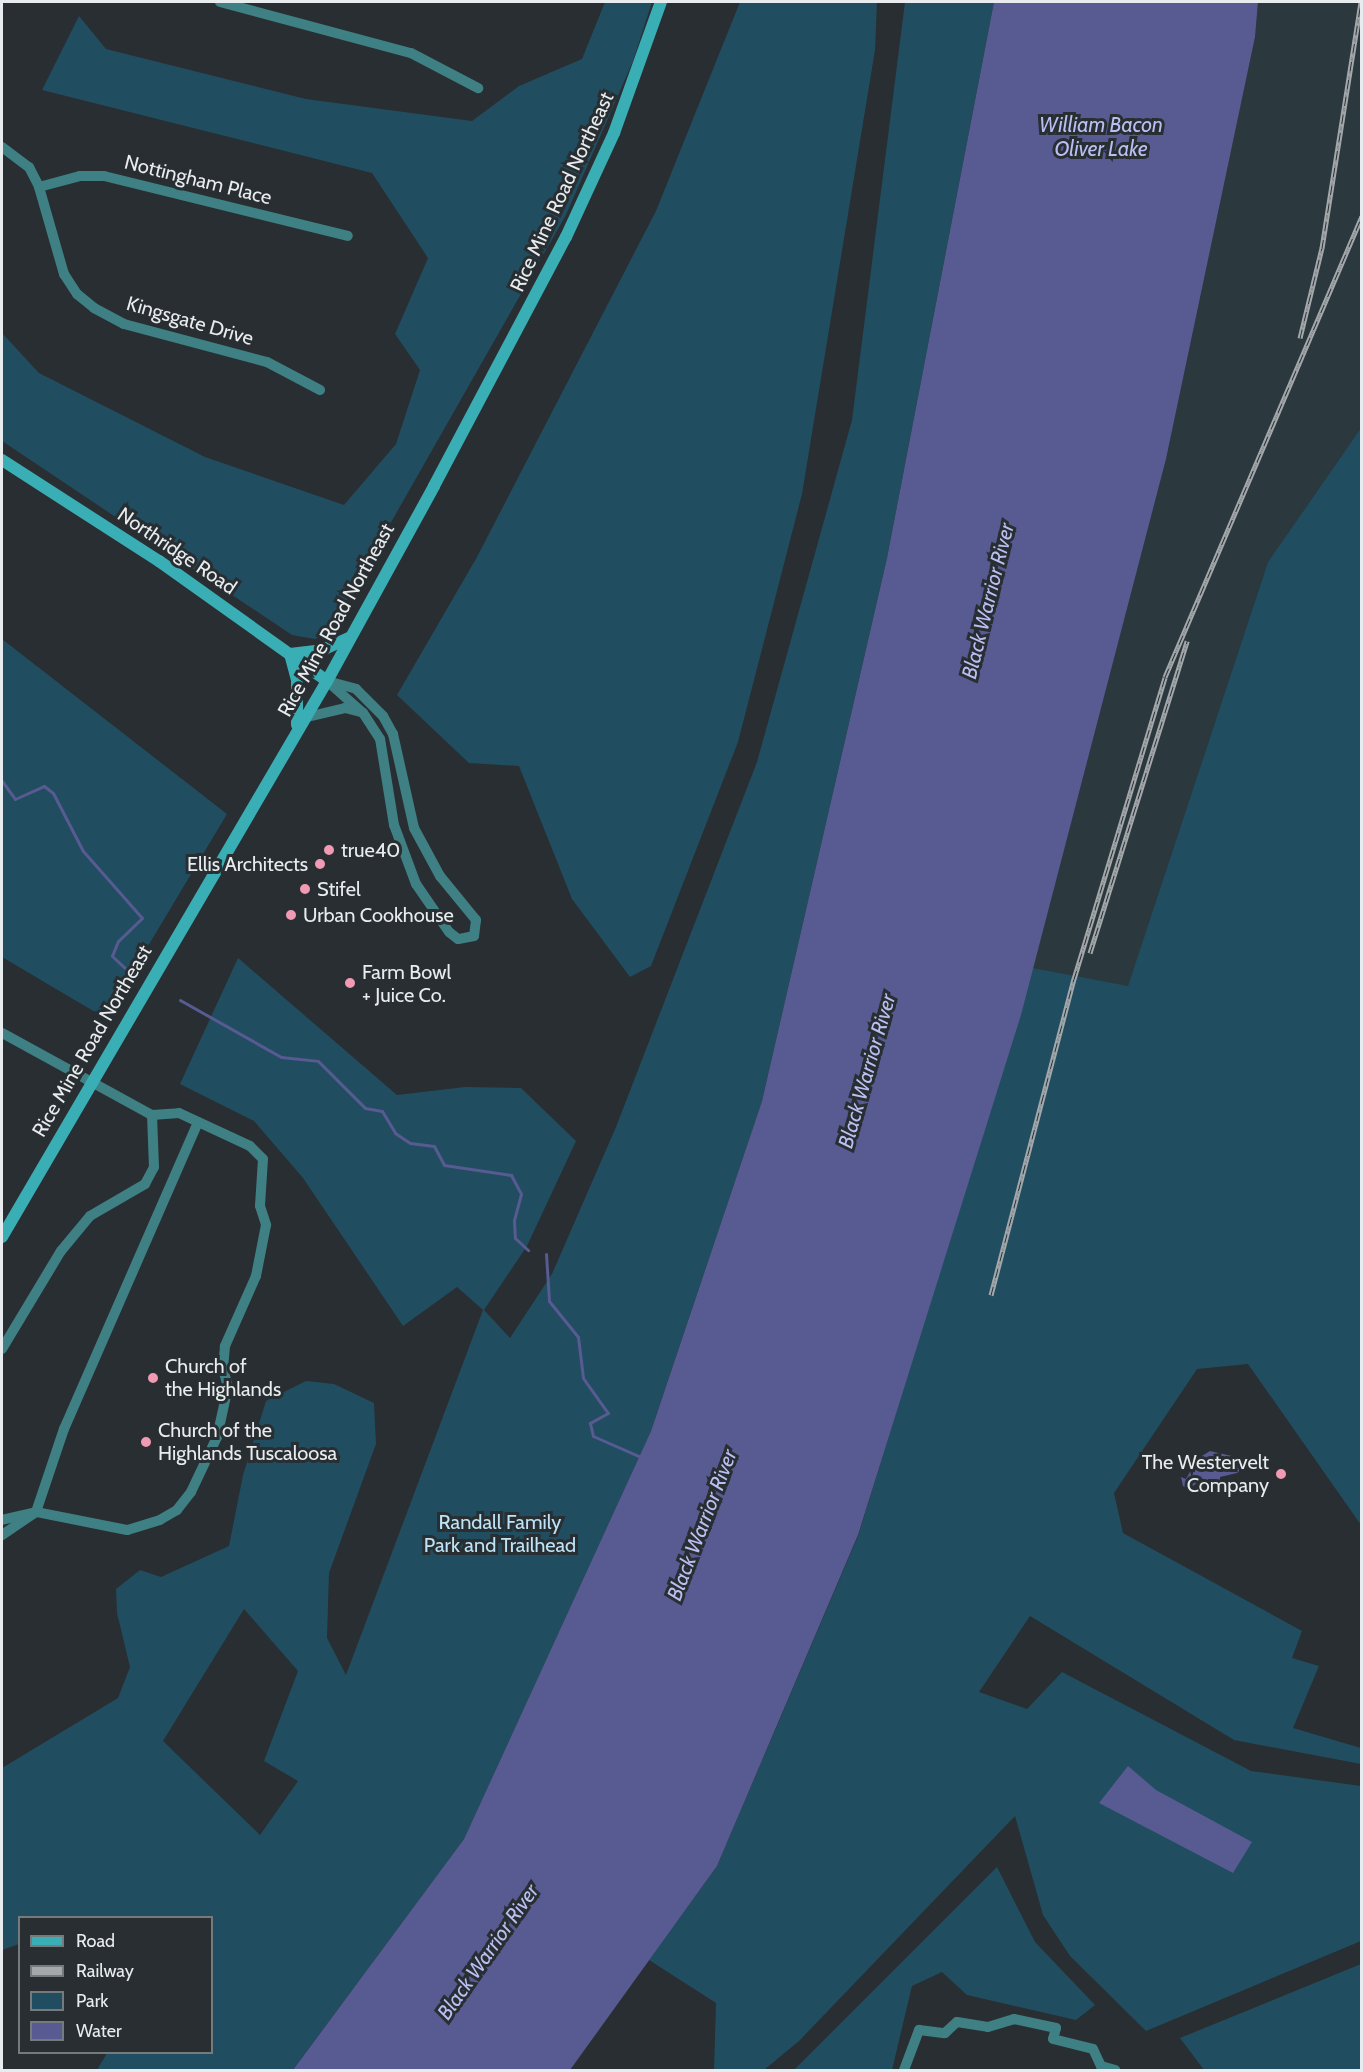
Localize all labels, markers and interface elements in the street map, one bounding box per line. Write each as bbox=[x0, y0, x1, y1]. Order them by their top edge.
street label: Rice Mine Road Northeast bbox=[505, 88, 619, 296]
water label: William Bacon Oliver Lake bbox=[1039, 112, 1163, 162]
street label: Nottingham Place bbox=[122, 150, 274, 210]
street label: Kingsgate Drive bbox=[124, 291, 256, 351]
street label: Northridge Road bbox=[113, 502, 241, 600]
street label: Rice Mine Road Northeast bbox=[273, 519, 399, 721]
water label: Black Warrior River bbox=[956, 521, 1020, 681]
place label: true40 bbox=[341, 838, 400, 862]
marker: true40 bbox=[322, 843, 336, 857]
place label: Ellis Architects bbox=[187, 852, 308, 876]
marker: Ellis Architects bbox=[313, 857, 327, 871]
place label: Stifel bbox=[317, 877, 361, 901]
marker: Stifel bbox=[298, 882, 312, 896]
place label: Urban Cookhouse bbox=[303, 903, 454, 927]
marker: Urban Cookhouse bbox=[284, 908, 298, 922]
street label: Rice Mine Road Northeast bbox=[27, 941, 157, 1141]
place label: Farm Bowl + Juice Co. bbox=[362, 960, 451, 1007]
marker: Farm Bowl + Juice Co. bbox=[343, 976, 357, 990]
water label: Black Warrior River bbox=[833, 991, 901, 1151]
place label: Church of the Highlands bbox=[165, 1354, 281, 1401]
marker: Church of the Highlands bbox=[146, 1371, 160, 1385]
place label: Church of the Highlands Tuscaloosa bbox=[158, 1418, 337, 1465]
marker: Church of the Highlands Tuscaloosa bbox=[139, 1435, 153, 1449]
water label: Black Warrior River bbox=[662, 1446, 742, 1604]
place label: The Westervelt Company bbox=[1142, 1450, 1269, 1497]
marker: The Westervelt Company bbox=[1274, 1467, 1288, 1481]
park label: Randall Family Park and Trailhead bbox=[424, 1511, 576, 1558]
water label: Black Warrior River bbox=[432, 1879, 544, 2025]
legend bbox=[18, 1916, 213, 2054]
text: Road bbox=[76, 1930, 115, 1952]
text: Railway bbox=[76, 1960, 134, 1982]
text: Park bbox=[76, 1990, 108, 2012]
text: Water bbox=[76, 2020, 122, 2042]

